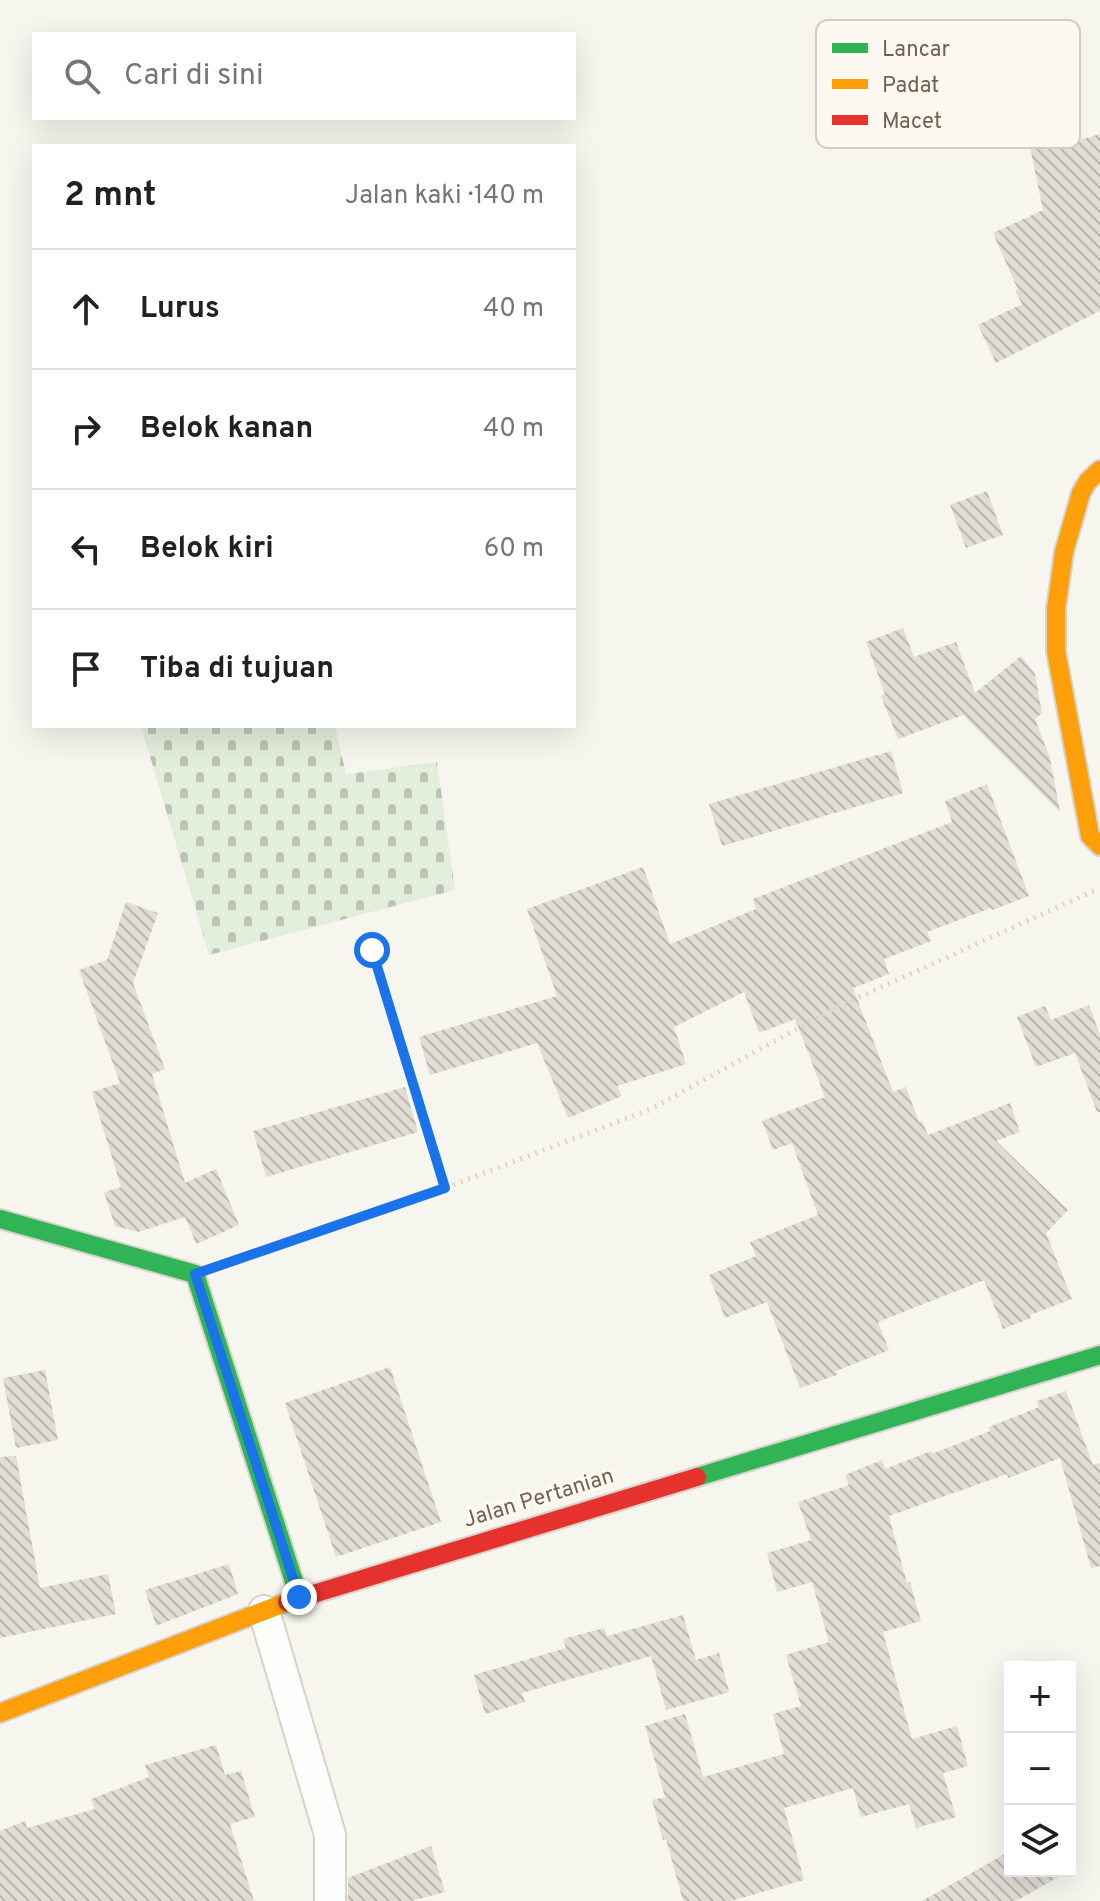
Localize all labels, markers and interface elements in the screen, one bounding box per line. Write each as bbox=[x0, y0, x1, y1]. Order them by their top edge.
legend bbox=[816, 20, 1080, 148]
search box bbox=[32, 32, 576, 120]
text: Lancar bbox=[882, 37, 951, 64]
icon: search bbox=[60, 54, 104, 98]
text: Cari di sini bbox=[124, 58, 264, 95]
text: Padat bbox=[882, 73, 939, 100]
text: Macet bbox=[882, 109, 942, 136]
text: 2 mnt bbox=[64, 175, 156, 218]
text: Jalan kaki · 140 m bbox=[345, 180, 544, 213]
icon: ahead bbox=[64, 287, 108, 331]
text: Lurus bbox=[140, 291, 220, 328]
text: 40 m bbox=[483, 293, 544, 326]
icon: right bbox=[64, 407, 108, 451]
text: Belok kanan bbox=[140, 411, 313, 448]
text: 40 m bbox=[483, 413, 544, 446]
icon: left bbox=[64, 527, 108, 571]
text: Belok kiri bbox=[140, 531, 274, 568]
text: 60 m bbox=[484, 533, 544, 566]
icon: arrive bbox=[64, 647, 108, 691]
text: Tiba di tujuan bbox=[140, 651, 334, 688]
route start bbox=[354, 932, 390, 968]
street label: Jalan Pertanian bbox=[461, 1463, 617, 1535]
route end bbox=[281, 1579, 317, 1615]
map controls bbox=[1004, 1661, 1076, 1877]
button: + bbox=[1004, 1661, 1076, 1733]
button: − bbox=[1004, 1733, 1076, 1805]
button: layers bbox=[1004, 1805, 1076, 1877]

